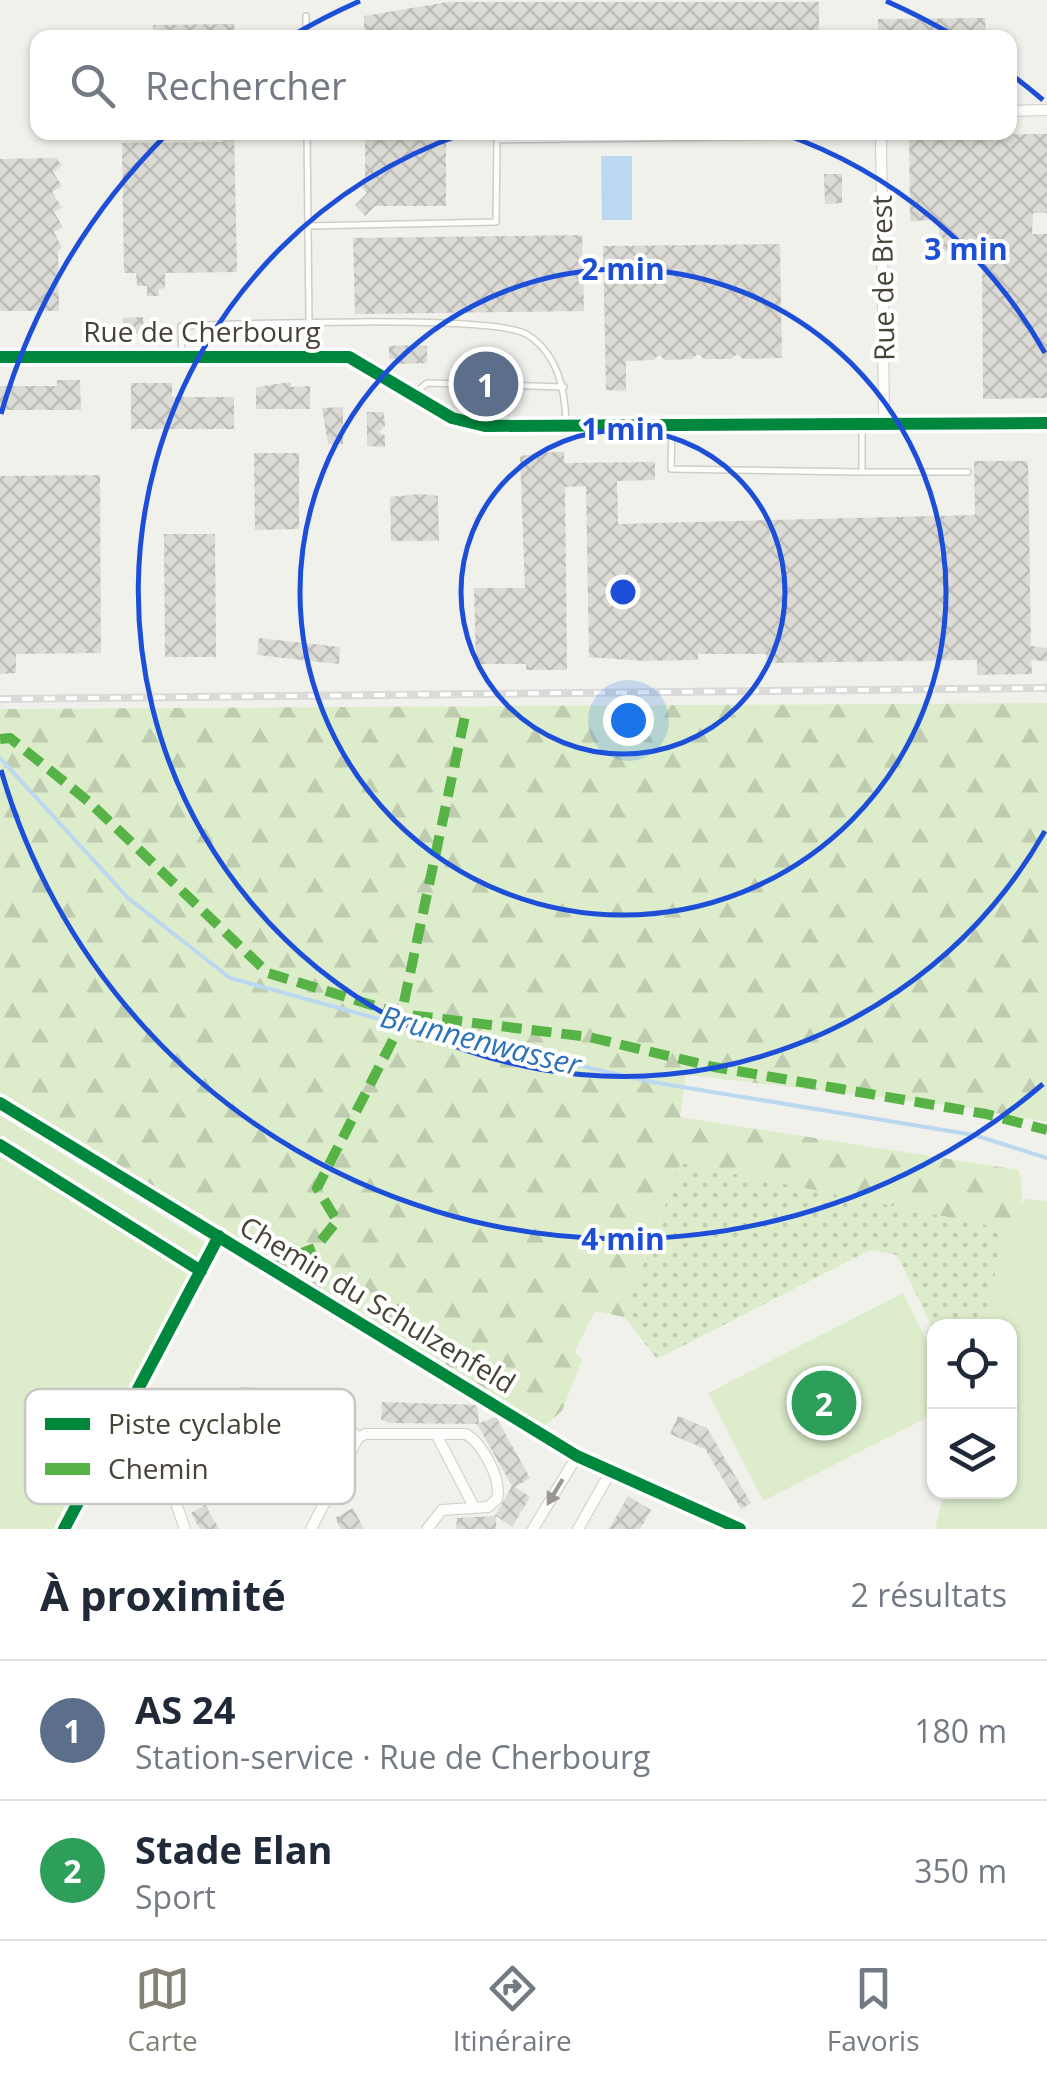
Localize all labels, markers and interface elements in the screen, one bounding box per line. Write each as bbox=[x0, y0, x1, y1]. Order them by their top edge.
search box bbox=[30, 30, 1017, 140]
icon: search bbox=[65, 58, 120, 113]
text: Rechercher bbox=[145, 59, 347, 111]
street label: Rue de Brest bbox=[862, 195, 902, 361]
text: 3 min bbox=[924, 228, 1008, 269]
text: 2 min bbox=[581, 248, 665, 289]
street label: Rue de Cherbourg bbox=[83, 312, 321, 350]
pin: 1 bbox=[454, 346, 518, 422]
text: 1 min bbox=[581, 408, 665, 449]
centre of rings bbox=[605, 574, 641, 610]
your location bbox=[603, 695, 654, 746]
water label: Brunnenwasser bbox=[377, 995, 587, 1085]
street label: Chemin du Schulzenfeld bbox=[233, 1207, 523, 1401]
text: 4 min bbox=[581, 1218, 665, 1259]
map controls bbox=[927, 1319, 1017, 1499]
button: locate bbox=[927, 1319, 1017, 1409]
pin: 2 bbox=[792, 1366, 856, 1440]
legend bbox=[25, 1389, 355, 1504]
text: Piste cyclable bbox=[108, 1404, 282, 1442]
button: layers bbox=[927, 1409, 1017, 1499]
text: Chemin bbox=[108, 1449, 209, 1487]
one-way arrow bbox=[547, 1478, 564, 1506]
text: À proximité bbox=[40, 1566, 286, 1623]
text: 2 résultats bbox=[851, 1573, 1007, 1616]
text: AS 24 bbox=[135, 1683, 235, 1735]
text: 1 bbox=[63, 1709, 82, 1752]
text: 180 m bbox=[914, 1709, 1007, 1752]
text: Station-service · Rue de Cherbourg bbox=[135, 1735, 650, 1778]
text: Stade Elan bbox=[135, 1823, 333, 1875]
text: 2 bbox=[63, 1849, 82, 1892]
text: 350 m bbox=[914, 1849, 1007, 1892]
text: Sport bbox=[135, 1875, 216, 1918]
tab: Carte bbox=[127, 1961, 198, 2059]
tab: Itinéraire bbox=[453, 1961, 572, 2059]
tab: Favoris bbox=[827, 1961, 920, 2059]

